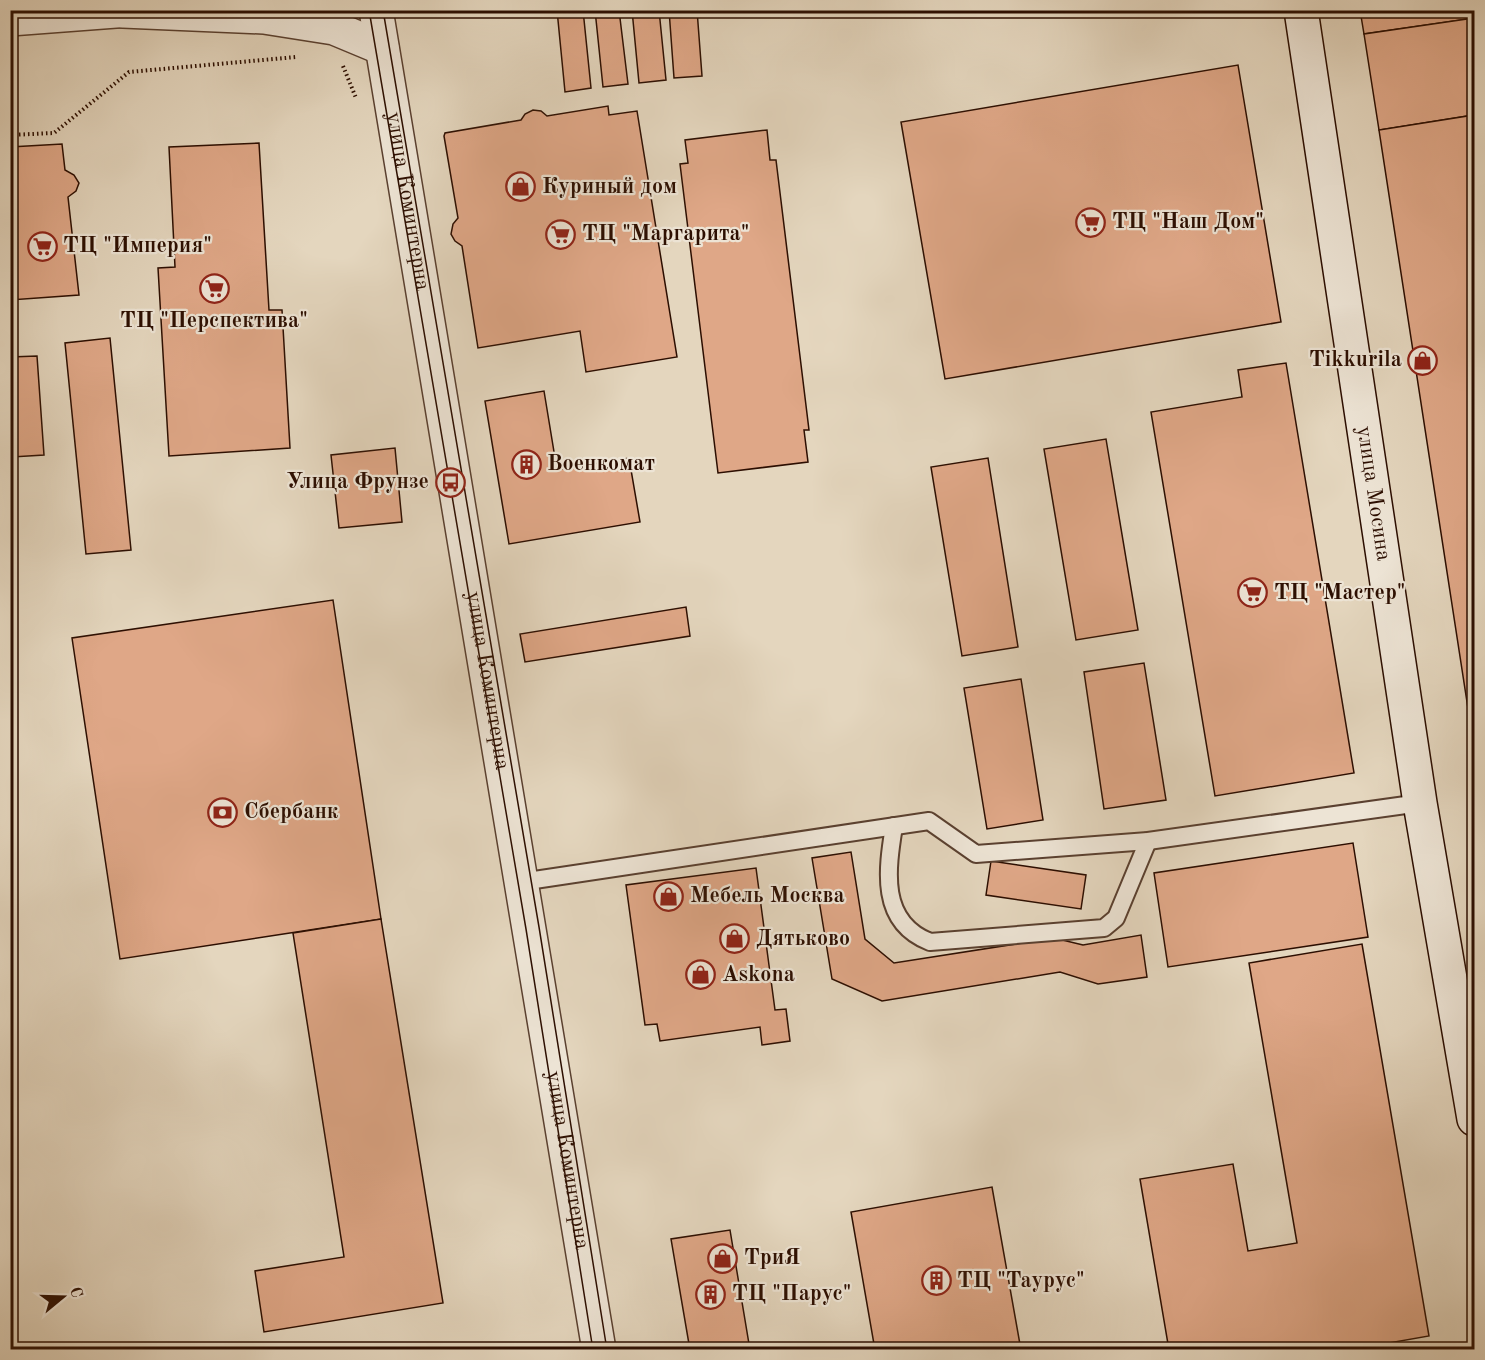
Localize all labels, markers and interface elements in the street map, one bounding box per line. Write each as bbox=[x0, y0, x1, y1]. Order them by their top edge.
street label: улица Коминтерна bbox=[382, 110, 434, 293]
shop icon: Куриный дом bbox=[505, 171, 537, 203]
place label: Куриный дом bbox=[542, 176, 677, 198]
supermarket icon: ТЦ "Наш Дом" bbox=[1075, 206, 1107, 238]
place label: ТЦ "Наш Дом" bbox=[1112, 211, 1264, 233]
supermarket icon: ТЦ "Маргарита" bbox=[545, 218, 577, 250]
place label: ТЦ "Маргарита" bbox=[582, 223, 749, 245]
supermarket icon: ТЦ "Империя" bbox=[26, 230, 58, 262]
place label: ТЦ "Империя" bbox=[63, 235, 212, 257]
supermarket icon: ТЦ "Перспектива" bbox=[198, 273, 230, 305]
place label: ТЦ "Перспектива" bbox=[120, 310, 308, 332]
shop icon: Tikkurila bbox=[1407, 344, 1439, 376]
place label: Tikkurila bbox=[1309, 349, 1402, 371]
street label: улица Мосина bbox=[1353, 425, 1395, 563]
building icon: Военкомат bbox=[510, 448, 542, 480]
place label: Военкомат bbox=[547, 453, 655, 475]
bus stop icon: Улица Фрунзе bbox=[434, 466, 466, 498]
place label: Улица Фрунзе bbox=[286, 471, 429, 493]
supermarket icon: ТЦ "Мастер" bbox=[1237, 577, 1269, 609]
place label: ТЦ "Мастер" bbox=[1274, 582, 1406, 604]
street label: улица Коминтерна bbox=[462, 590, 513, 772]
bank icon: Сбербанк bbox=[207, 796, 239, 828]
place label: Сбербанк bbox=[244, 801, 339, 823]
shop icon: Мебель Москва bbox=[653, 880, 685, 912]
place label: Мебель Москва bbox=[690, 885, 845, 907]
shop icon: Дятьково bbox=[719, 923, 751, 955]
place label: Дятьково bbox=[756, 928, 850, 950]
shop icon: Askona bbox=[685, 959, 717, 991]
place label: Askona bbox=[722, 964, 795, 986]
street label: улица Коминтерна bbox=[542, 1069, 593, 1251]
shop icon: ТриЯ bbox=[707, 1242, 739, 1274]
place label: ТриЯ bbox=[744, 1247, 800, 1269]
building icon: ТЦ "Таурус" bbox=[920, 1265, 952, 1297]
north arrow bbox=[33, 1267, 93, 1327]
place label: ТЦ "Таурус" bbox=[957, 1270, 1085, 1292]
building icon: ТЦ "Парус" bbox=[695, 1278, 727, 1310]
place label: ТЦ "Парус" bbox=[732, 1283, 851, 1305]
text: С bbox=[66, 1285, 85, 1300]

